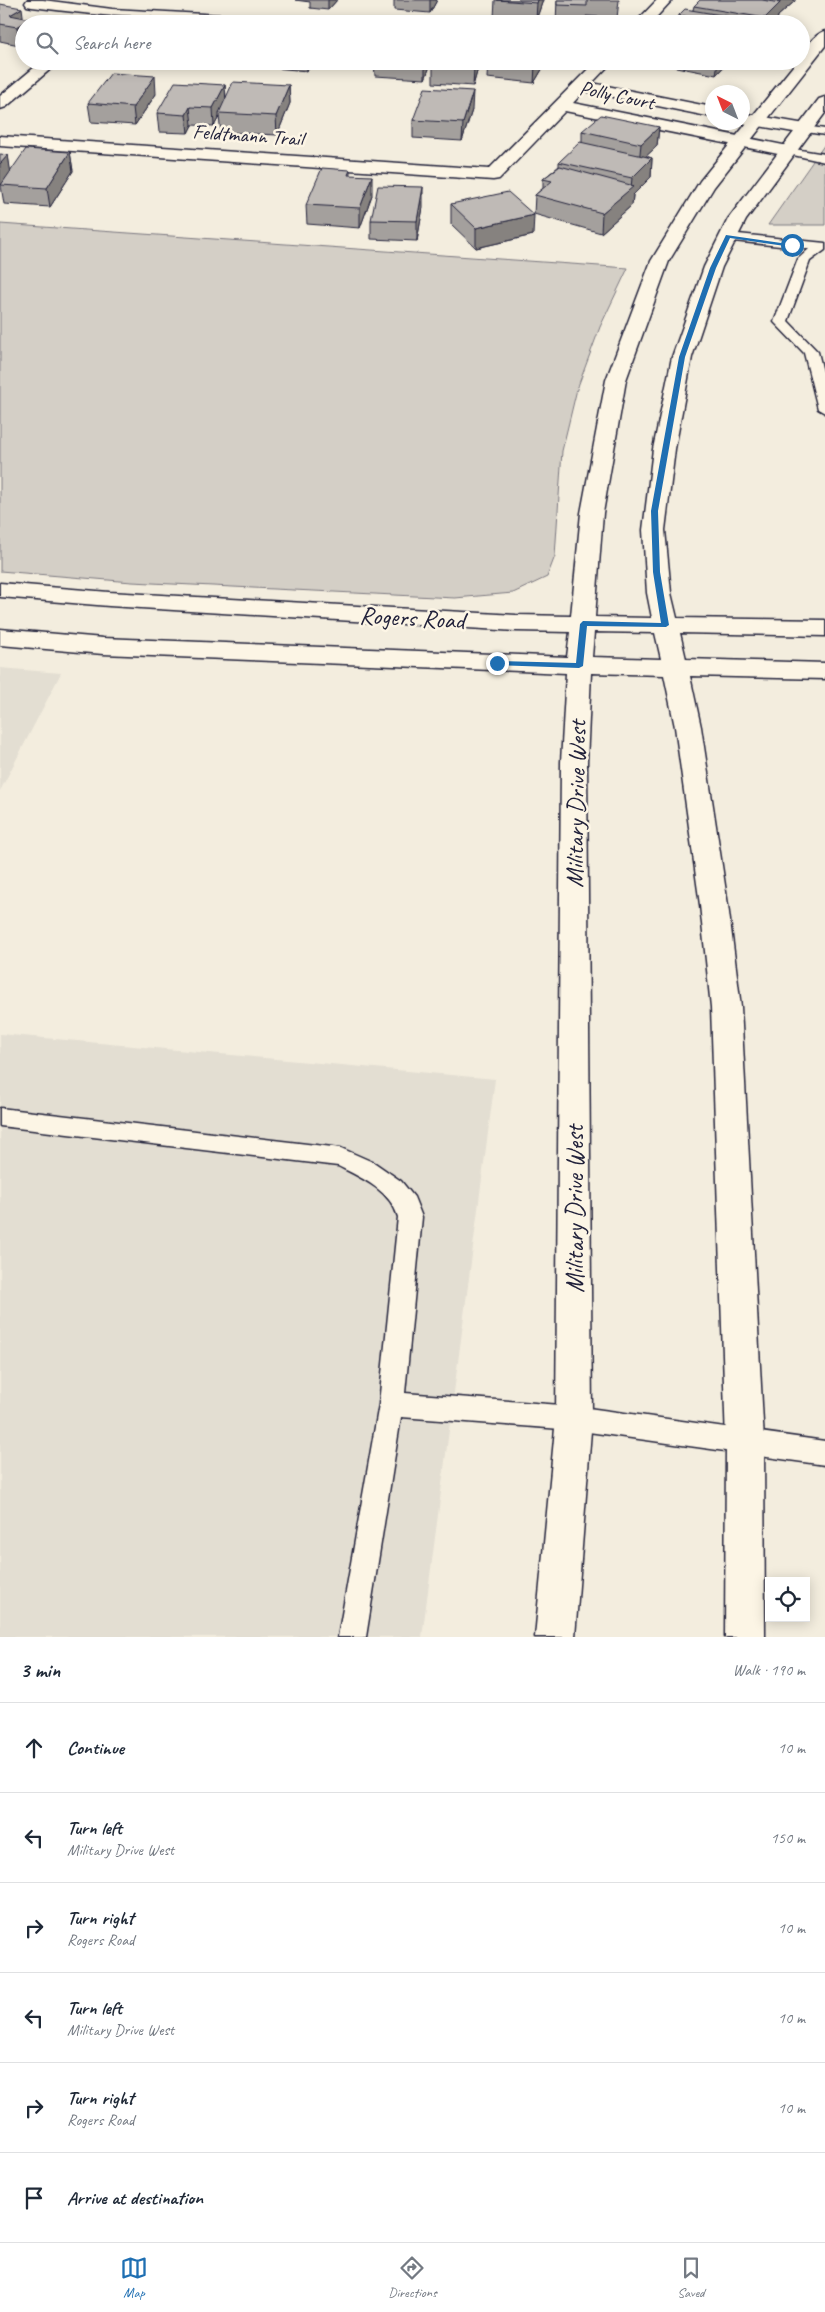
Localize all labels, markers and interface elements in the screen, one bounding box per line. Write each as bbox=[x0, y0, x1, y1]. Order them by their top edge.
search box bbox=[15, 15, 810, 70]
icon: search bbox=[33, 29, 61, 57]
text: Search here bbox=[73, 31, 150, 55]
street label: Polly Court bbox=[577, 74, 659, 116]
north arrow bbox=[705, 85, 750, 130]
street label: Feldtmann Trail bbox=[192, 118, 308, 152]
route start bbox=[781, 234, 804, 257]
street label: Rogers Road bbox=[359, 599, 470, 637]
route end bbox=[486, 652, 509, 675]
street label: Military Drive West bbox=[559, 717, 594, 888]
street label: Military Drive West bbox=[559, 1123, 591, 1293]
map controls bbox=[765, 1577, 810, 1622]
button: locate bbox=[765, 1577, 810, 1622]
text: 3 min bbox=[20, 1657, 60, 1683]
text: Walk · 190 m bbox=[733, 1660, 805, 1680]
icon: ahead bbox=[20, 1734, 48, 1762]
text: Continue bbox=[67, 1736, 124, 1760]
text: 10 m bbox=[778, 1738, 805, 1758]
text: Turn left bbox=[67, 1816, 122, 1840]
icon: left bbox=[20, 1824, 48, 1852]
text: 150 m bbox=[771, 1828, 805, 1848]
text: Military Drive West bbox=[67, 1840, 174, 1860]
text: Turn right bbox=[67, 1906, 134, 1930]
icon: right bbox=[20, 1914, 48, 1942]
text: 10 m bbox=[778, 1918, 805, 1938]
text: Rogers Road bbox=[67, 1930, 134, 1950]
text: Turn left bbox=[67, 1996, 122, 2020]
icon: left bbox=[20, 2004, 48, 2032]
text: 10 m bbox=[778, 2008, 805, 2028]
text: Military Drive West bbox=[67, 2020, 174, 2040]
text: Turn right bbox=[67, 2086, 134, 2110]
icon: right bbox=[20, 2094, 48, 2122]
text: 10 m bbox=[778, 2098, 805, 2118]
text: Rogers Road bbox=[67, 2110, 134, 2130]
icon: arrive bbox=[20, 2184, 48, 2212]
text: Arrive at destination bbox=[67, 2186, 203, 2210]
tab: Map bbox=[120, 2254, 148, 2301]
tab: Directions bbox=[388, 2254, 437, 2301]
tab: Saved bbox=[677, 2254, 705, 2301]

